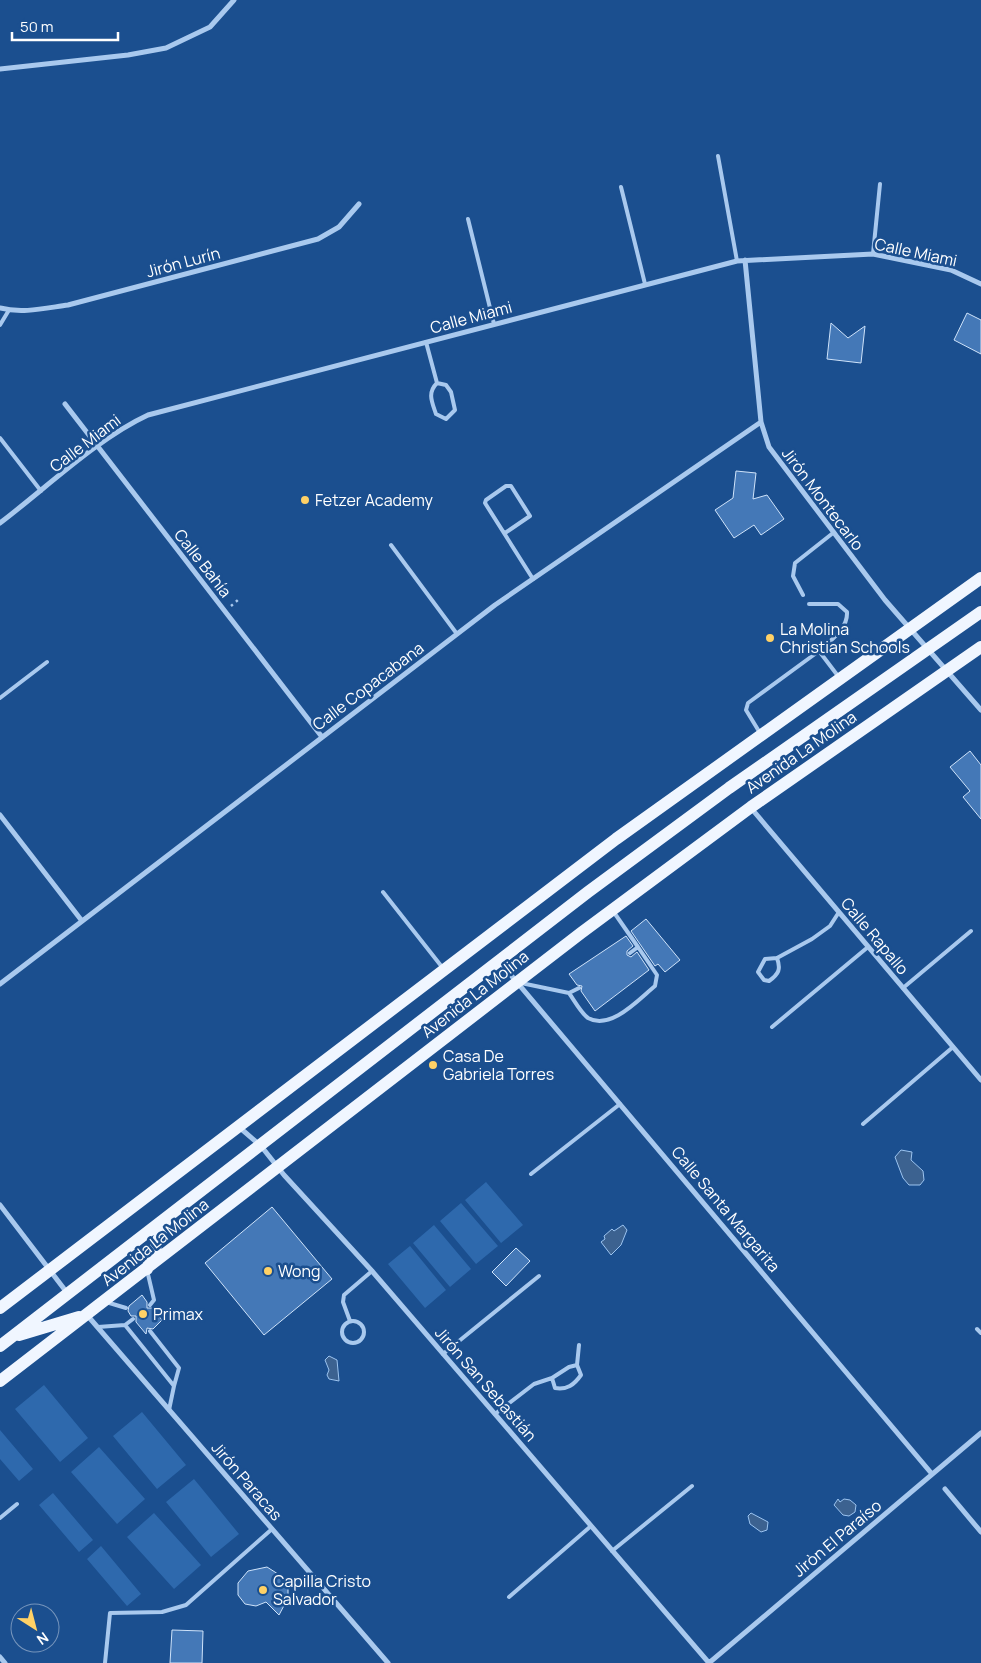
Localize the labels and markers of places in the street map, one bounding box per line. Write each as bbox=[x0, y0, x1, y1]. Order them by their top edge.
place label: Fetzer Academy bbox=[315, 489, 433, 511]
marker: Fetzer Academy bbox=[299, 494, 311, 506]
place label: La Molina Christian Schools bbox=[780, 618, 910, 658]
marker: La Molina Christian Schools bbox=[764, 632, 776, 644]
place label: Casa De Gabriela Torres bbox=[443, 1045, 554, 1085]
marker: Casa De Gabriela Torres bbox=[427, 1059, 439, 1071]
place label: Wong bbox=[278, 1260, 320, 1282]
marker: Wong bbox=[262, 1265, 274, 1277]
place label: Primax bbox=[153, 1303, 204, 1325]
marker: Primax bbox=[137, 1308, 149, 1320]
place label: Capilla Cristo Salvador bbox=[273, 1570, 371, 1610]
marker: Capilla Cristo Salvador bbox=[257, 1584, 269, 1596]

